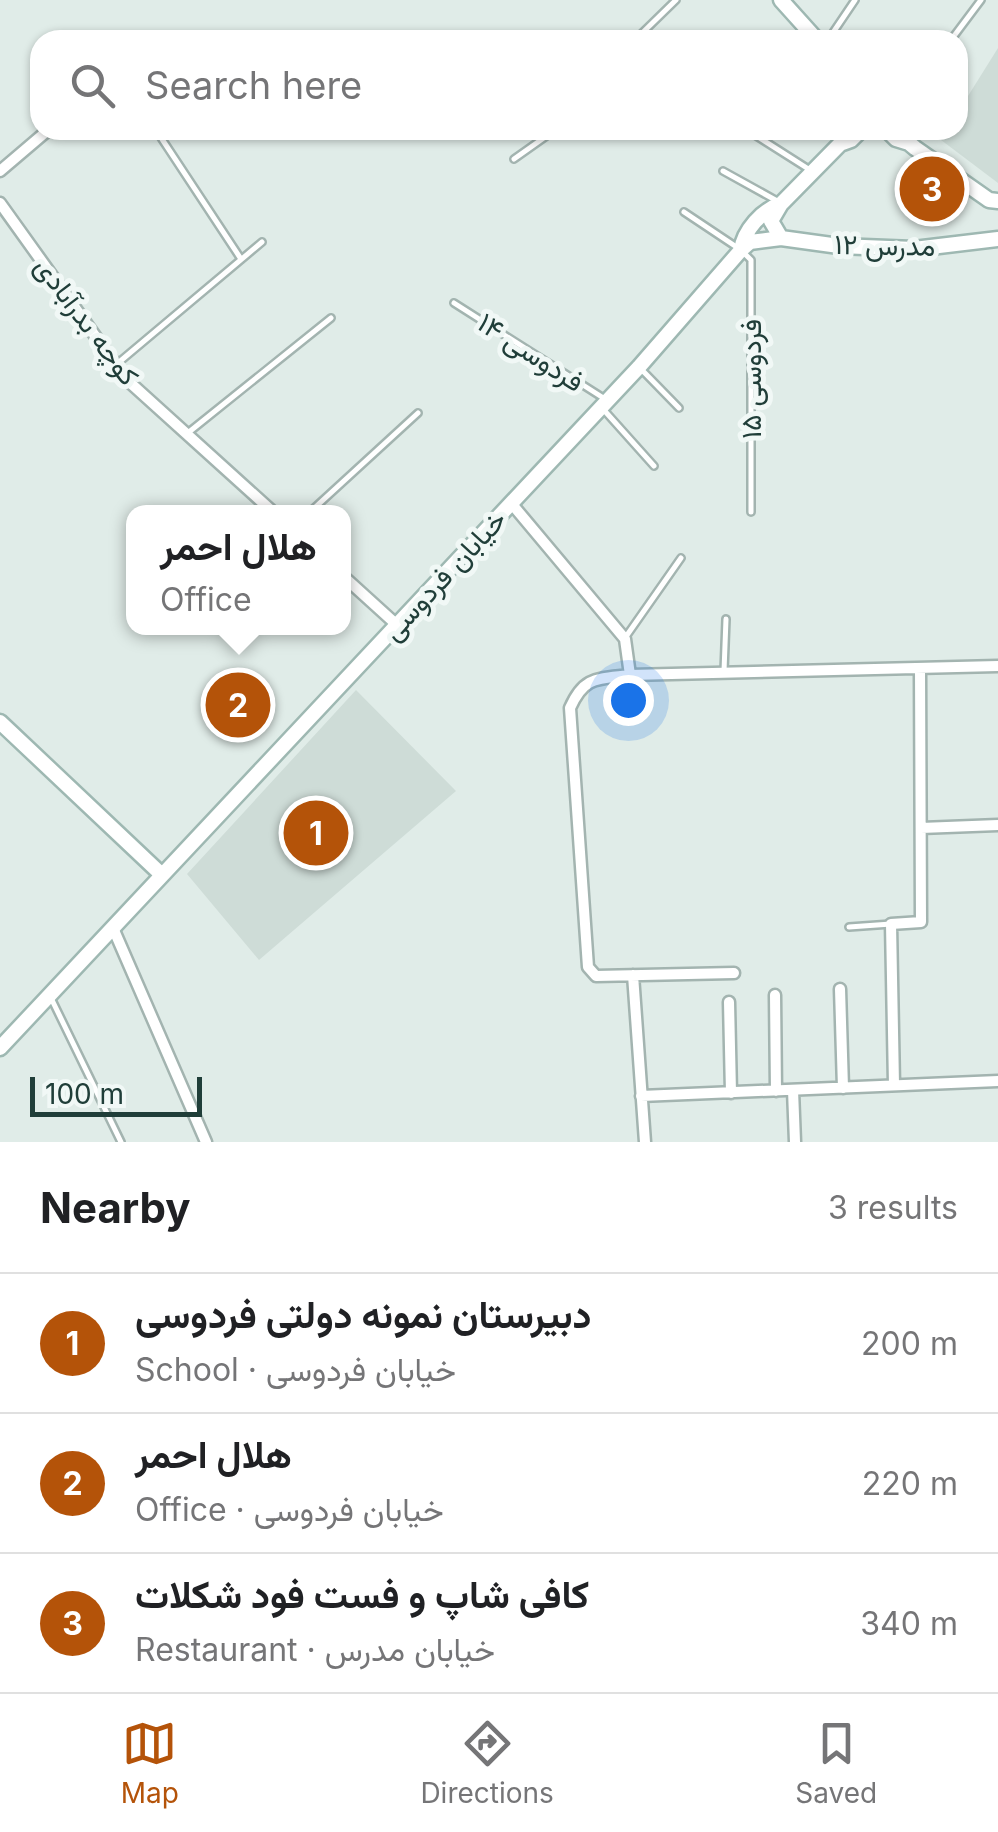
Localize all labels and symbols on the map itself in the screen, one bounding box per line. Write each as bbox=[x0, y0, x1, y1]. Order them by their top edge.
pin: 3 bbox=[900, 152, 964, 226]
street label: مدرس ۱۲ bbox=[834, 227, 936, 264]
street label: کوچه بدرآبادی bbox=[26, 250, 146, 393]
street label: فردوسی ۱۴ bbox=[471, 305, 590, 400]
street label: فردوسی ۱۵ bbox=[734, 319, 769, 439]
street label: خیابان فردوسی bbox=[375, 503, 514, 648]
pin: 2 bbox=[206, 668, 270, 742]
your location bbox=[603, 675, 654, 726]
pin: 1 bbox=[284, 796, 348, 870]
scale bar bbox=[30, 1072, 202, 1116]

